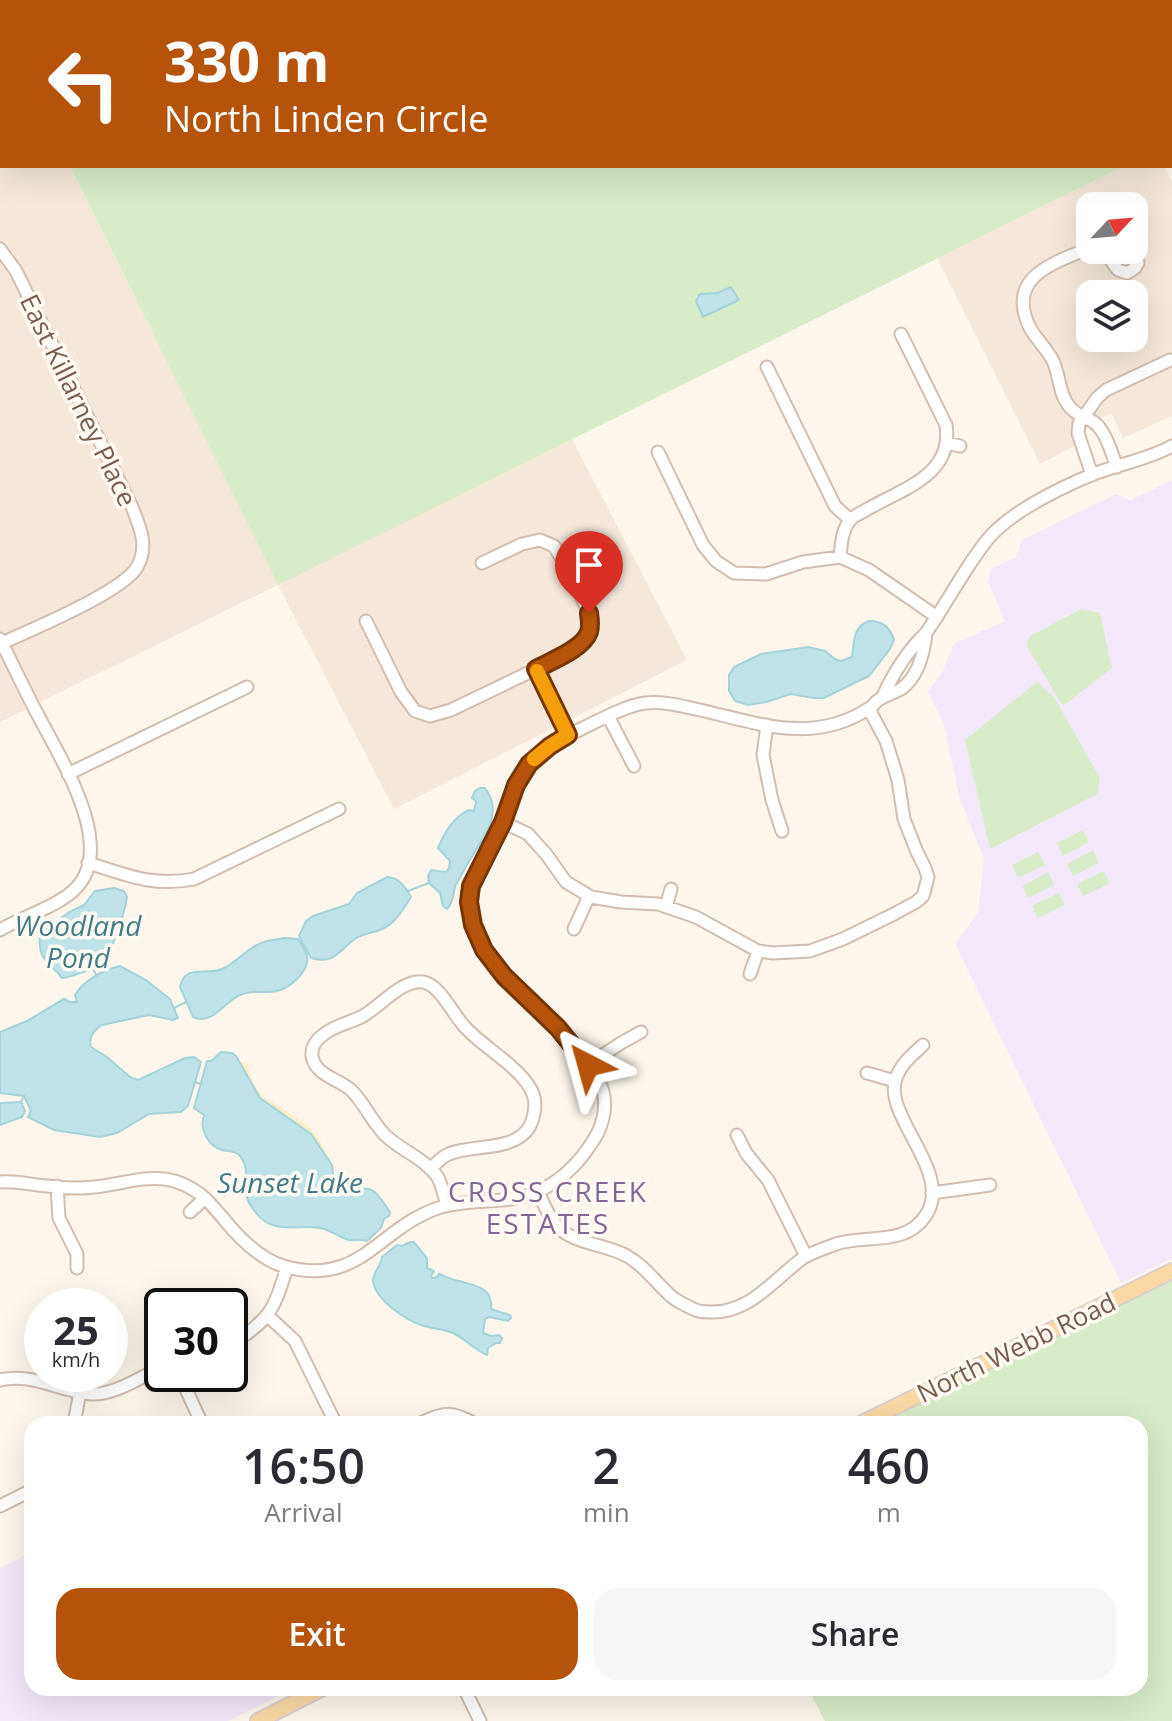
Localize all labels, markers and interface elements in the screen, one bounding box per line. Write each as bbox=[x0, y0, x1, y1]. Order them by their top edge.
text: 330 m bbox=[164, 22, 330, 98]
icon: left bbox=[32, 32, 136, 136]
text: North Linden Circle bbox=[164, 94, 488, 143]
north arrow bbox=[1076, 192, 1148, 264]
map controls bbox=[1076, 192, 1148, 352]
button: layers bbox=[1076, 280, 1148, 352]
street label: East Killarney Place bbox=[12, 288, 146, 512]
pin bbox=[555, 531, 623, 613]
icon: arrive bbox=[567, 543, 611, 587]
water label: Woodland Pond bbox=[15, 906, 142, 976]
position arrow bbox=[546, 1023, 630, 1107]
water label: Sunset Lake bbox=[217, 1163, 363, 1201]
district label: CROSS CREEK ESTATES bbox=[448, 1172, 648, 1242]
street label: North Webb Road bbox=[911, 1283, 1121, 1411]
speed limit sign: 30 bbox=[144, 1288, 248, 1392]
text: 25 bbox=[53, 1302, 99, 1357]
text: km/h bbox=[52, 1346, 100, 1373]
text: 16:50 bbox=[242, 1433, 365, 1498]
text: 2 bbox=[593, 1433, 620, 1498]
text: 460 bbox=[848, 1433, 930, 1498]
text: Arrival bbox=[264, 1494, 343, 1530]
text: min bbox=[583, 1494, 630, 1530]
text: m bbox=[877, 1494, 901, 1530]
button: Exit bbox=[56, 1588, 578, 1680]
button: Share bbox=[594, 1588, 1116, 1680]

